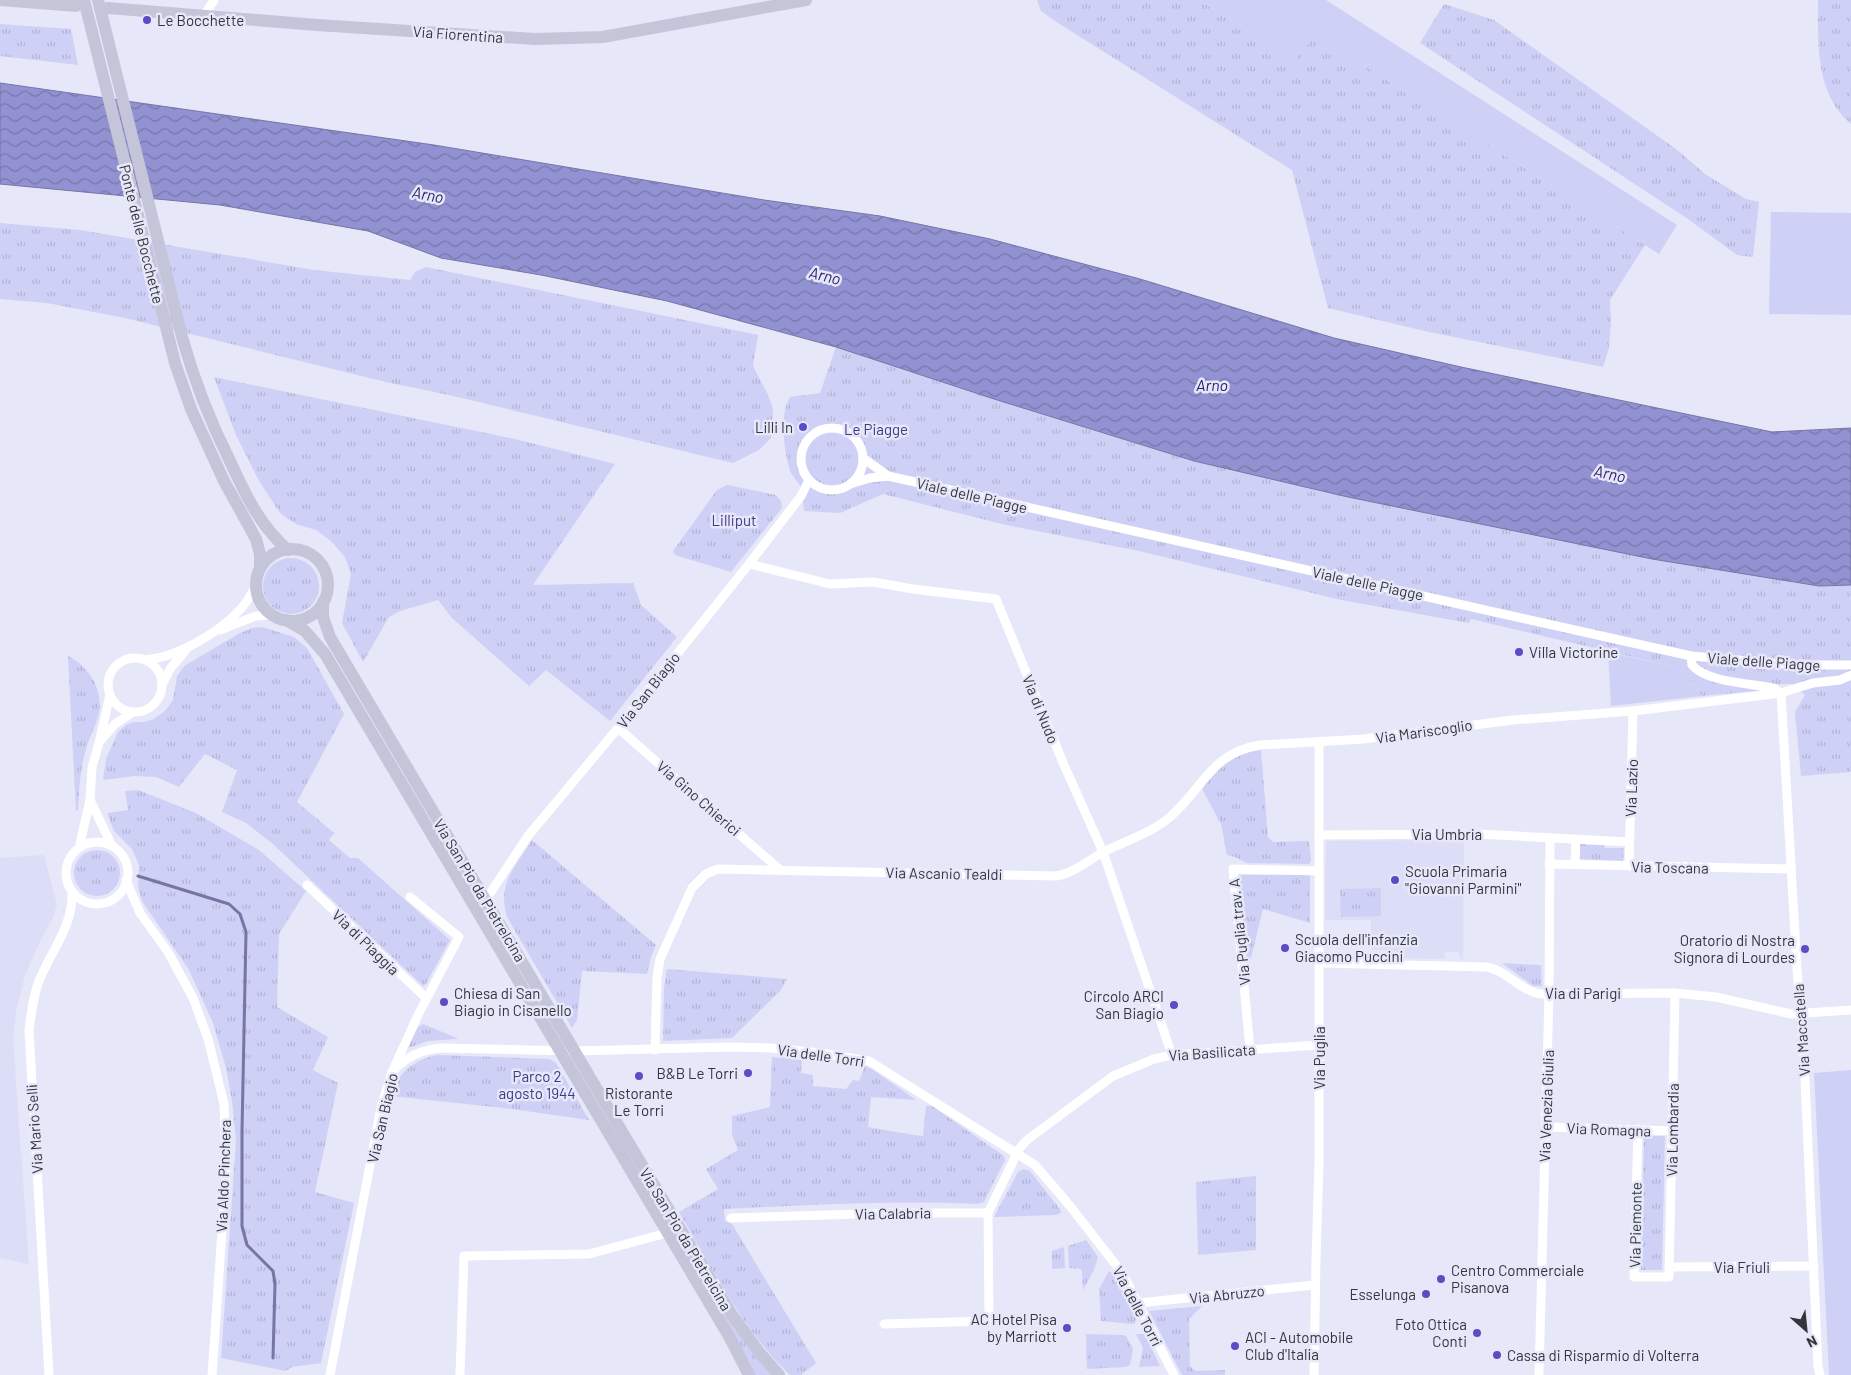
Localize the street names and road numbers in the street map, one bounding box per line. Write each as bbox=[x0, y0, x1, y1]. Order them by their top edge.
street label: Via Fiorentina bbox=[412, 22, 504, 46]
street label: Ponte delle Bocchette bbox=[116, 162, 168, 306]
street label: Viale delle Piagge bbox=[915, 473, 1029, 517]
street label: Viale delle Piagge bbox=[1311, 562, 1425, 604]
street label: Via San Biagio bbox=[613, 648, 683, 732]
street label: Viale delle Piagge bbox=[1707, 648, 1821, 674]
street label: Via di Nudo bbox=[1019, 672, 1063, 746]
street label: Via Mariscoglio bbox=[1374, 715, 1474, 747]
street label: Via Gino Chierici bbox=[653, 757, 745, 839]
street label: Via Lazio bbox=[1621, 759, 1641, 817]
street label: Via San Pio da Pietrelcina bbox=[430, 815, 530, 965]
street label: Via Umbria bbox=[1412, 825, 1482, 843]
street label: Via Toscana bbox=[1631, 857, 1709, 877]
street label: Via Ascanio Tealdi bbox=[885, 863, 1003, 883]
street label: Via Puglia trav. A bbox=[1224, 878, 1254, 986]
street label: Via di Piaggia bbox=[329, 906, 403, 978]
street label: Via Maccatella bbox=[1789, 983, 1813, 1077]
street label: Via di Parigi bbox=[1545, 984, 1621, 1002]
street label: Via Puglia bbox=[1310, 1026, 1328, 1090]
street label: Via delle Torri bbox=[776, 1040, 866, 1070]
street label: Via Basilicata bbox=[1168, 1040, 1256, 1064]
street label: Via Venezia Giulia bbox=[1535, 1049, 1557, 1163]
street label: Via San Biagio bbox=[363, 1071, 401, 1165]
street label: Via Lombardia bbox=[1662, 1083, 1682, 1177]
street label: Via Mario Selli bbox=[22, 1084, 46, 1174]
street label: Via Aldo Pinchera bbox=[212, 1119, 234, 1233]
street label: Via Romagna bbox=[1566, 1119, 1652, 1139]
street label: Via San Pio da Pietrelcina bbox=[636, 1164, 736, 1314]
street label: Via Piemonte bbox=[1625, 1182, 1645, 1268]
street label: Via Calabria bbox=[855, 1203, 931, 1223]
street label: Via Friuli bbox=[1714, 1258, 1770, 1276]
street label: Via delle Torri bbox=[1109, 1263, 1167, 1349]
street label: Via Abruzzo bbox=[1188, 1281, 1266, 1307]

